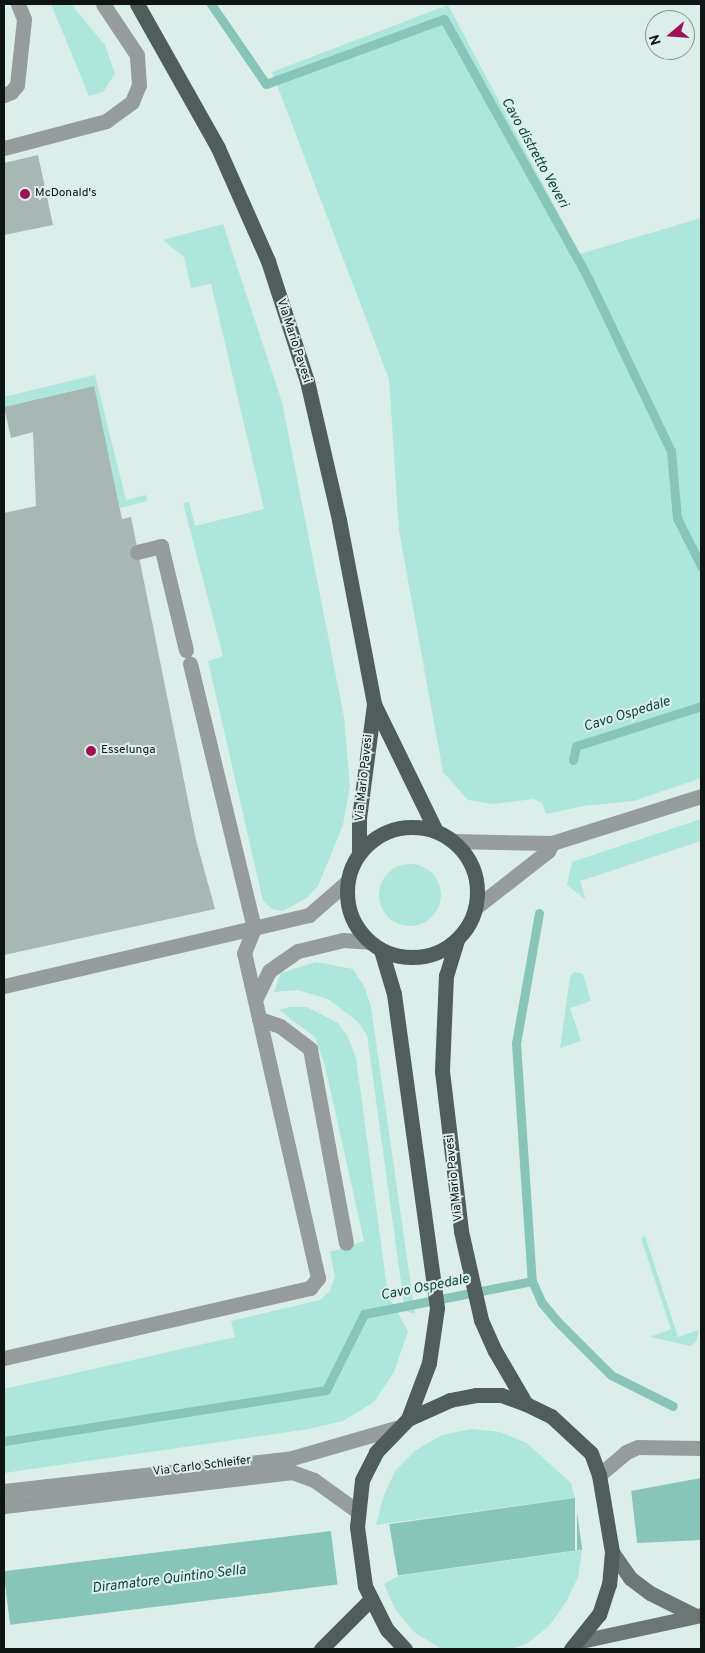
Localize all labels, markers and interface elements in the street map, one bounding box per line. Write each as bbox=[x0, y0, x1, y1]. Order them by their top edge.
north arrow bbox=[645, 10, 695, 60]
text: N bbox=[647, 32, 666, 47]
water label: Cavo distretto Veveri bbox=[497, 95, 571, 211]
place label: McDonald's bbox=[35, 187, 97, 201]
marker: McDonald's bbox=[19, 188, 31, 200]
street label: Via Mario Pavesi bbox=[273, 297, 313, 385]
water label: Cavo Ospedale bbox=[582, 694, 672, 736]
street label: Via Mario Pavesi bbox=[353, 734, 377, 822]
place label: Esselunga bbox=[101, 744, 156, 758]
marker: Esselunga bbox=[85, 745, 97, 757]
street label: Via Mario Pavesi bbox=[443, 1134, 467, 1222]
water label: Cavo Ospedale bbox=[379, 1271, 471, 1305]
street label: Via Carlo Schleifer bbox=[152, 1454, 252, 1480]
water label: Diramatore Quintino Sella bbox=[91, 1562, 247, 1598]

